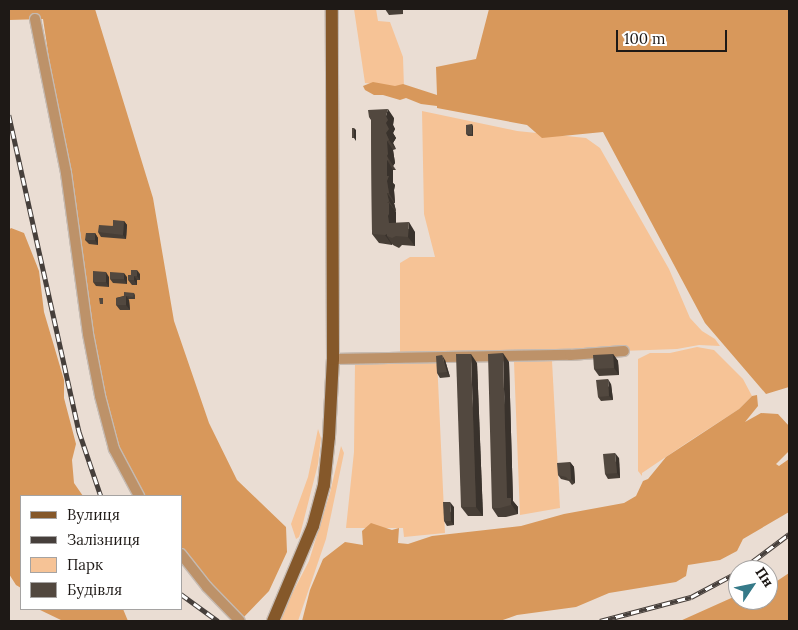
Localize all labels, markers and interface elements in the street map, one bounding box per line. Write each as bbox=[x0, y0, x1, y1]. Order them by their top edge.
scale bar bbox=[618, 20, 729, 52]
text: 100 m bbox=[624, 29, 665, 48]
legend bbox=[20, 495, 182, 610]
text: Вулиця bbox=[67, 505, 120, 524]
text: Залізниця bbox=[67, 530, 140, 549]
text: Парк bbox=[67, 555, 103, 574]
north arrow bbox=[728, 560, 778, 610]
text: Пн bbox=[751, 564, 778, 591]
text: Будівля bbox=[67, 580, 122, 599]

